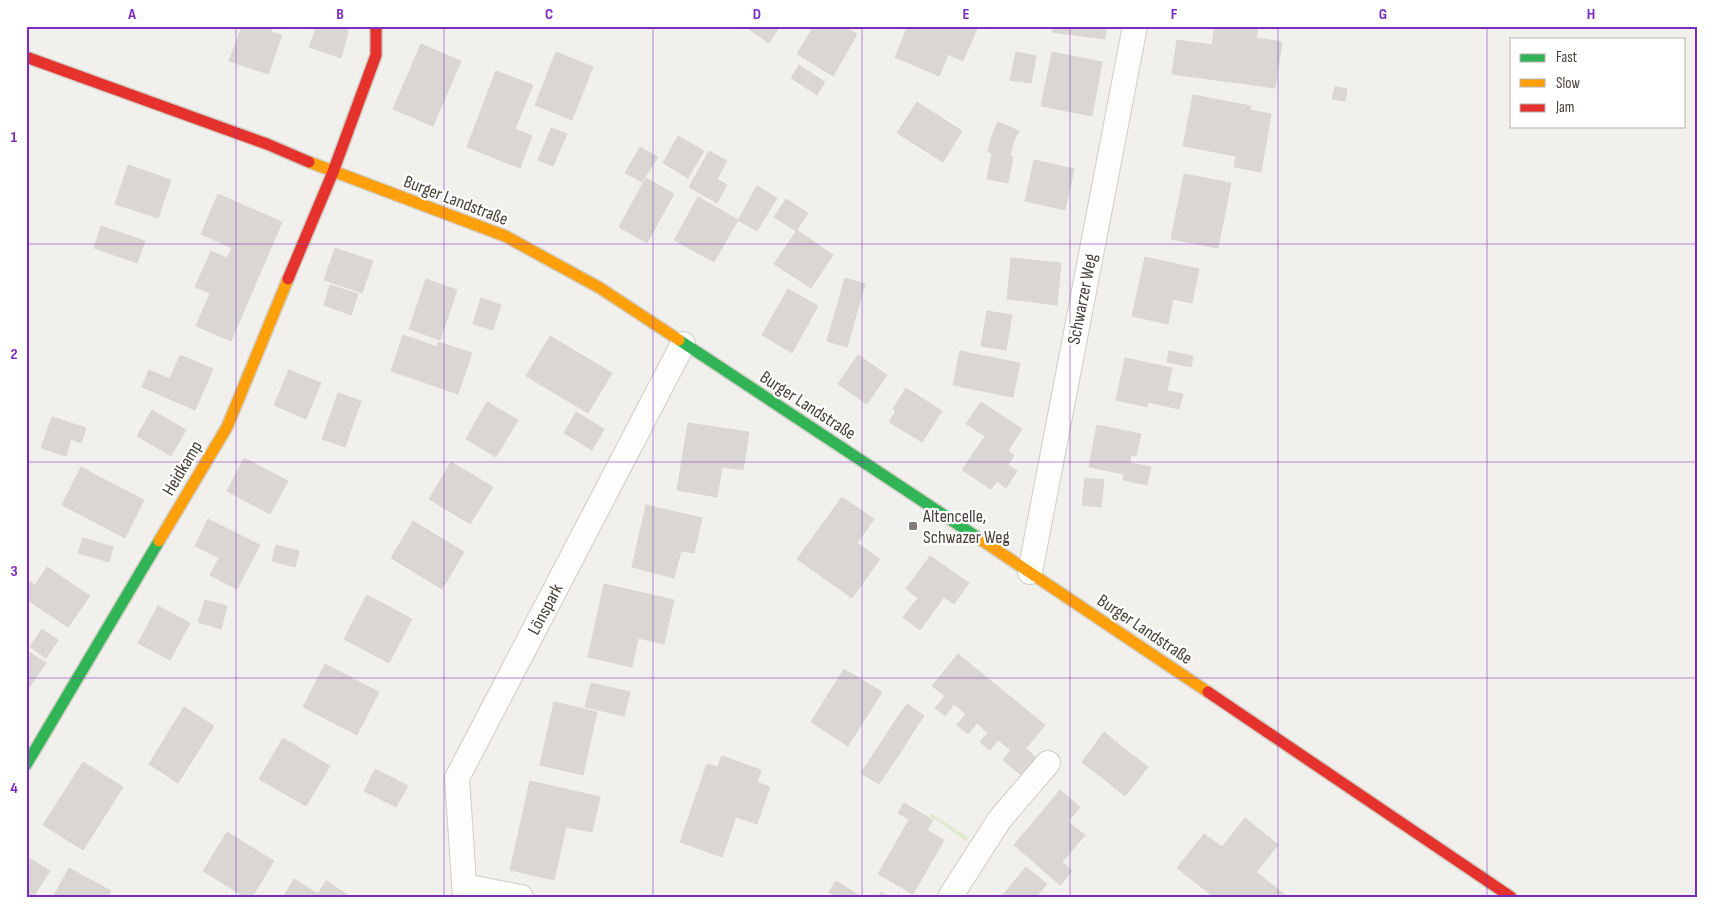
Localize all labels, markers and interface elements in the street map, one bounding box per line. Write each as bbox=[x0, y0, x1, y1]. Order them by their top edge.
text: A bbox=[127, 5, 136, 24]
text: B bbox=[336, 5, 344, 24]
text: C bbox=[545, 5, 553, 24]
text: D bbox=[753, 5, 761, 24]
text: E bbox=[963, 5, 970, 24]
text: F bbox=[1171, 5, 1178, 24]
text: G bbox=[1379, 5, 1387, 24]
text: H bbox=[1587, 5, 1595, 24]
legend bbox=[1510, 38, 1686, 128]
text: Fast bbox=[1556, 48, 1578, 67]
text: Slow bbox=[1556, 74, 1580, 93]
text: Jam bbox=[1555, 98, 1574, 117]
text: 1 bbox=[11, 128, 18, 147]
street label: Burger Landstraße bbox=[401, 171, 511, 230]
street label: Schwarzer Weg bbox=[1063, 252, 1102, 346]
text: 2 bbox=[10, 345, 18, 364]
street label: Burger Landstraße bbox=[756, 367, 860, 444]
street label: Heidkamp bbox=[158, 437, 207, 499]
place label: Altencelle, Schwazer Weg bbox=[922, 506, 1010, 548]
marker: Altencelle, Schwazer Weg bbox=[907, 520, 919, 532]
text: 3 bbox=[10, 562, 18, 581]
street label: Lönspark bbox=[523, 580, 568, 638]
street label: Burger Landstraße bbox=[1093, 590, 1196, 669]
text: 4 bbox=[10, 779, 18, 798]

